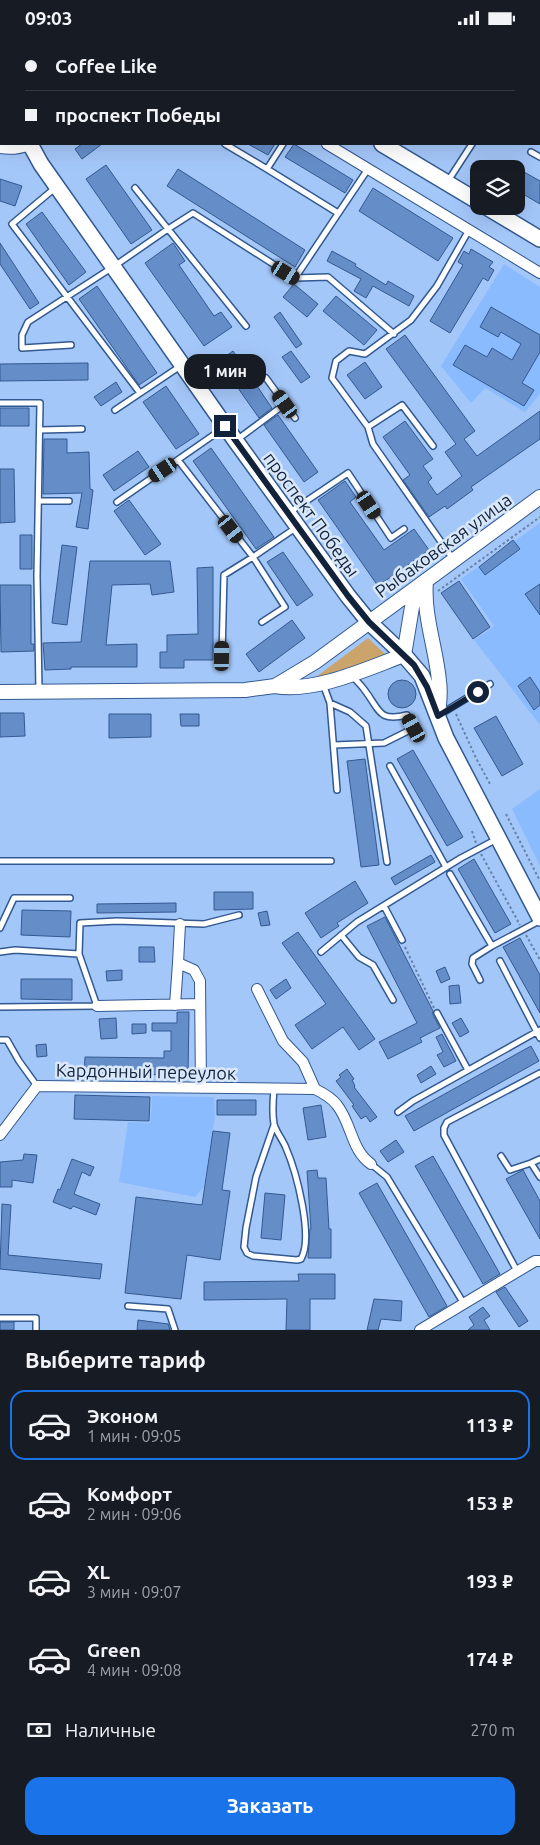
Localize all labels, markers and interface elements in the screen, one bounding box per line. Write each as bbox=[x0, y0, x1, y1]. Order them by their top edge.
text: 09:03 bbox=[25, 7, 73, 29]
text: Coffee Like bbox=[55, 55, 157, 77]
text: проспект Победы bbox=[55, 104, 221, 126]
map controls bbox=[470, 160, 525, 215]
button: layers bbox=[470, 160, 525, 215]
car bbox=[269, 259, 302, 287]
callout: 1 мин bbox=[184, 353, 266, 389]
text: 1 мин bbox=[203, 362, 247, 380]
car bbox=[270, 387, 299, 421]
route end bbox=[214, 415, 236, 437]
street label: проспект Победы bbox=[260, 448, 364, 580]
car bbox=[146, 455, 179, 485]
car bbox=[354, 488, 383, 522]
street label: Рыбаковская улица bbox=[371, 489, 515, 601]
car bbox=[215, 513, 246, 545]
car bbox=[214, 641, 229, 671]
route start bbox=[467, 681, 489, 703]
car bbox=[400, 711, 427, 745]
street label: Кардонный переулок bbox=[56, 1059, 236, 1083]
text: Выберите тариф bbox=[25, 1347, 206, 1372]
icon: car bbox=[27, 1403, 72, 1448]
text: Эконом bbox=[87, 1405, 158, 1427]
text: 113 ₽ bbox=[466, 1414, 513, 1436]
text: 1 мин · 09:05 bbox=[87, 1427, 181, 1445]
icon: car bbox=[27, 1481, 72, 1526]
text: Комфорт bbox=[87, 1483, 172, 1505]
text: 153 ₽ bbox=[466, 1492, 513, 1514]
text: 2 мин · 09:06 bbox=[87, 1505, 181, 1523]
icon: car bbox=[27, 1559, 72, 1604]
text: XL bbox=[87, 1561, 110, 1583]
text: 193 ₽ bbox=[466, 1570, 513, 1592]
text: 3 мин · 09:07 bbox=[87, 1583, 181, 1601]
icon: car bbox=[27, 1637, 72, 1682]
text: Green bbox=[87, 1639, 141, 1661]
text: 174 ₽ bbox=[466, 1648, 513, 1670]
text: 4 мин · 09:08 bbox=[87, 1661, 181, 1679]
icon: cash bbox=[25, 1716, 53, 1744]
text: Наличные bbox=[65, 1719, 156, 1741]
text: 270 m bbox=[470, 1721, 515, 1739]
button: Заказать bbox=[25, 1777, 515, 1835]

